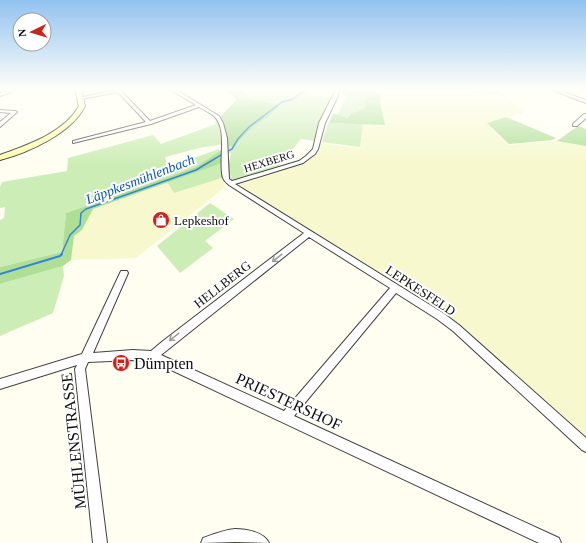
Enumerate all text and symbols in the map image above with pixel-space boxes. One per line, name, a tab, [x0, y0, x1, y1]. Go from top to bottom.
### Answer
north arrow	[12, 12, 52, 52]
text: N	[16, 28, 28, 37]
street label: HEXBERG	[242, 148, 296, 174]
water label: Läppkesmühlenbach	[83, 152, 197, 207]
shop icon: Lepkeshof	[151, 210, 171, 230]
place label: Lepkeshof	[174, 213, 230, 228]
one-way arrow	[272, 253, 283, 262]
street label: HELLBERG	[191, 258, 254, 311]
street label: LEPKESFELD	[383, 262, 458, 319]
one-way arrow	[169, 333, 180, 341]
bus stop icon: Dümpten	[111, 353, 131, 373]
place label: Dümpten	[134, 355, 194, 373]
street label: PRIESTERSHOF	[233, 370, 344, 433]
street label: MÜHLENSTRASSE	[58, 372, 89, 510]

